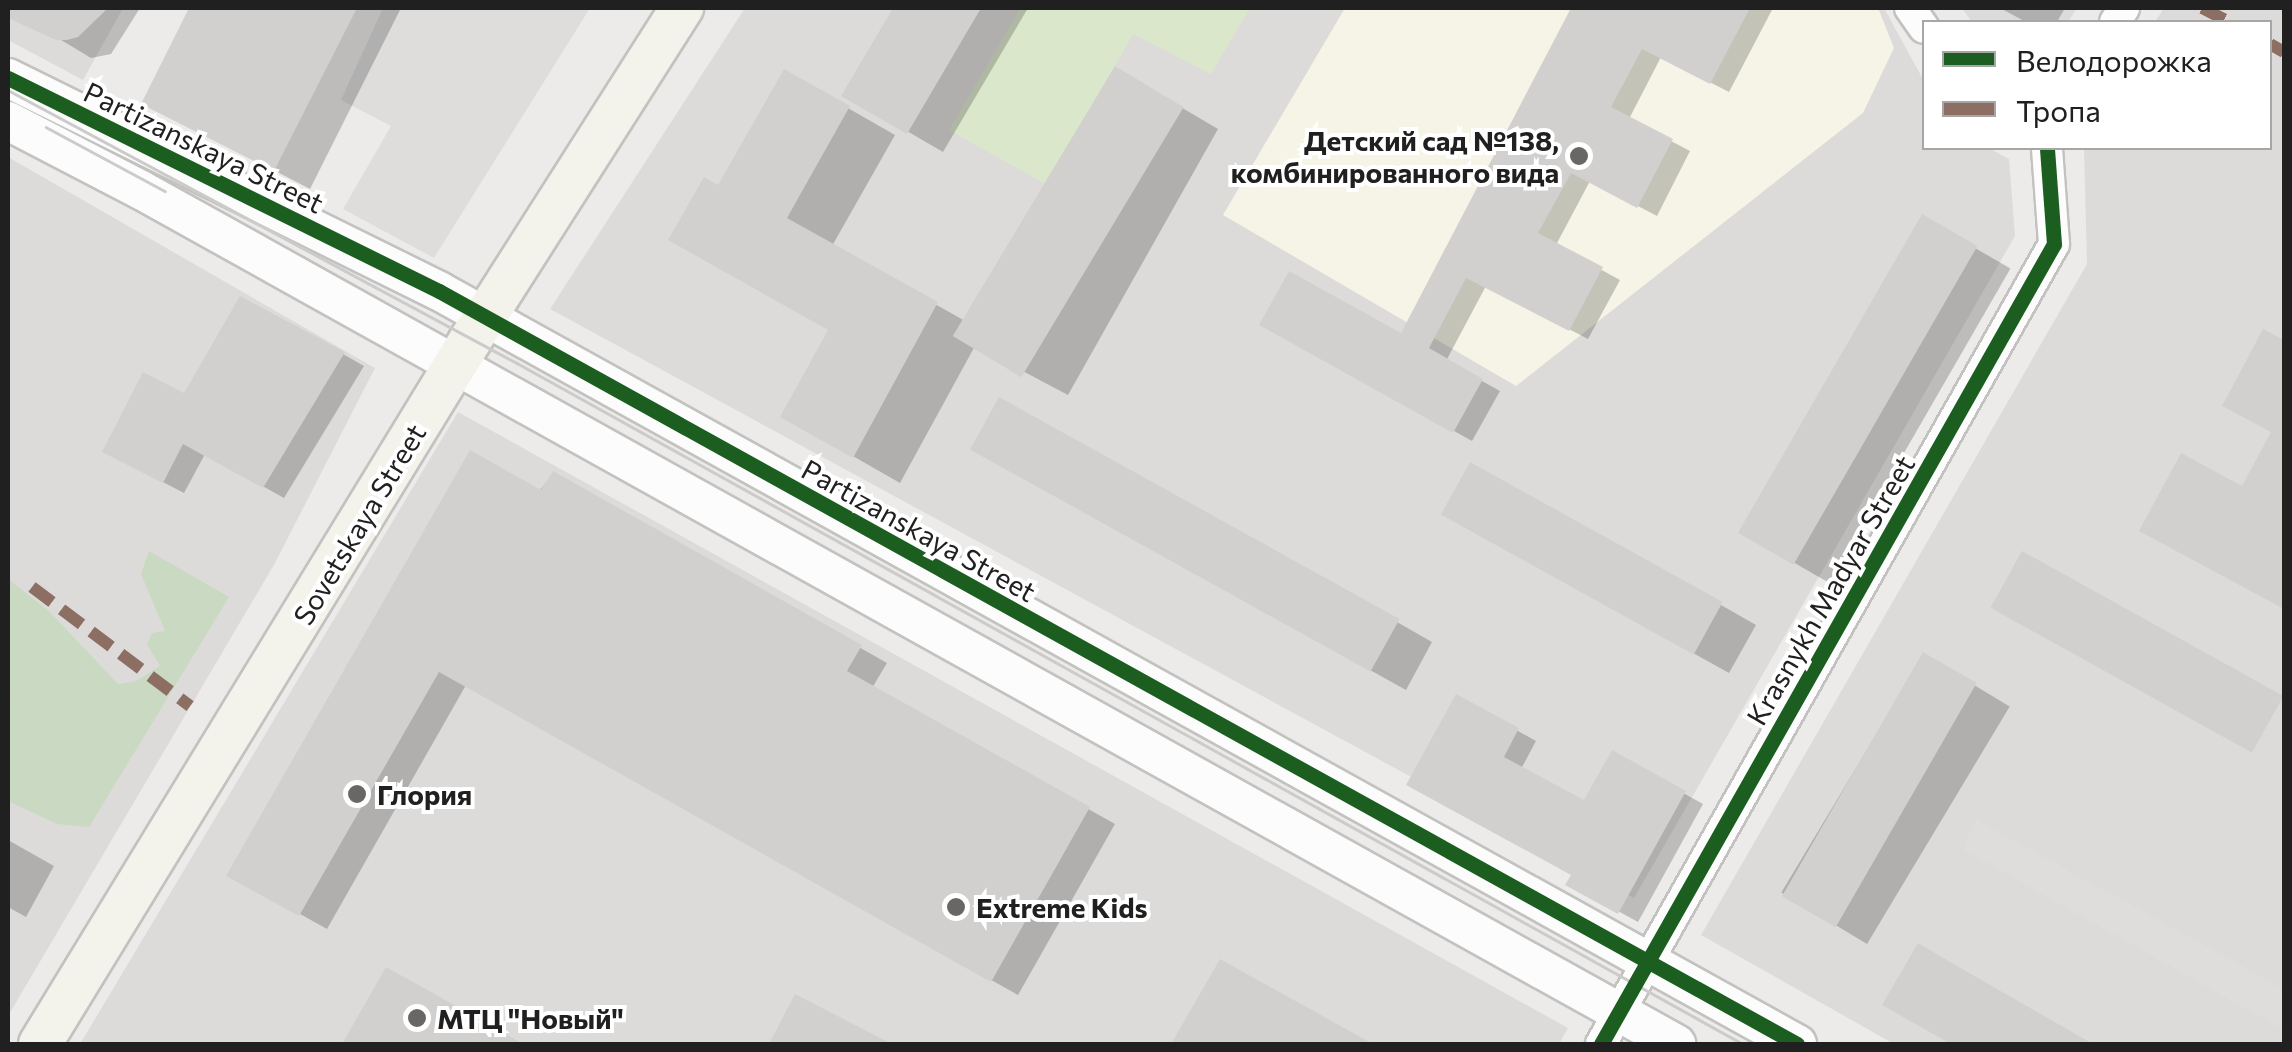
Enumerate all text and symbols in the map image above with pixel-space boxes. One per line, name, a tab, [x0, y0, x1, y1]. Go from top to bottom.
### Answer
legend	[1922, 20, 2272, 150]
text: Велодорожка	[2016, 41, 2212, 78]
street label: Partizanskaya Street	[79, 74, 329, 220]
text: Тропа	[2016, 91, 2101, 128]
place label: Детский сад №138, комбинированного вида	[1231, 123, 1559, 189]
marker: Детский сад №138, комбинированного вида	[1568, 145, 1590, 167]
street label: Sovetskaya Street	[286, 418, 432, 630]
street label: Krasnykh Madyar Street	[1739, 449, 1921, 731]
street label: Partizanskaya Street	[796, 452, 1042, 608]
place label: Глория	[377, 777, 472, 811]
marker: Глория	[346, 783, 368, 805]
place label: Extreme Kids	[976, 890, 1148, 924]
marker: Extreme Kids	[945, 896, 967, 918]
place label: МТЦ "Новый"	[437, 1001, 624, 1035]
marker: МТЦ "Новый"	[406, 1007, 428, 1029]

